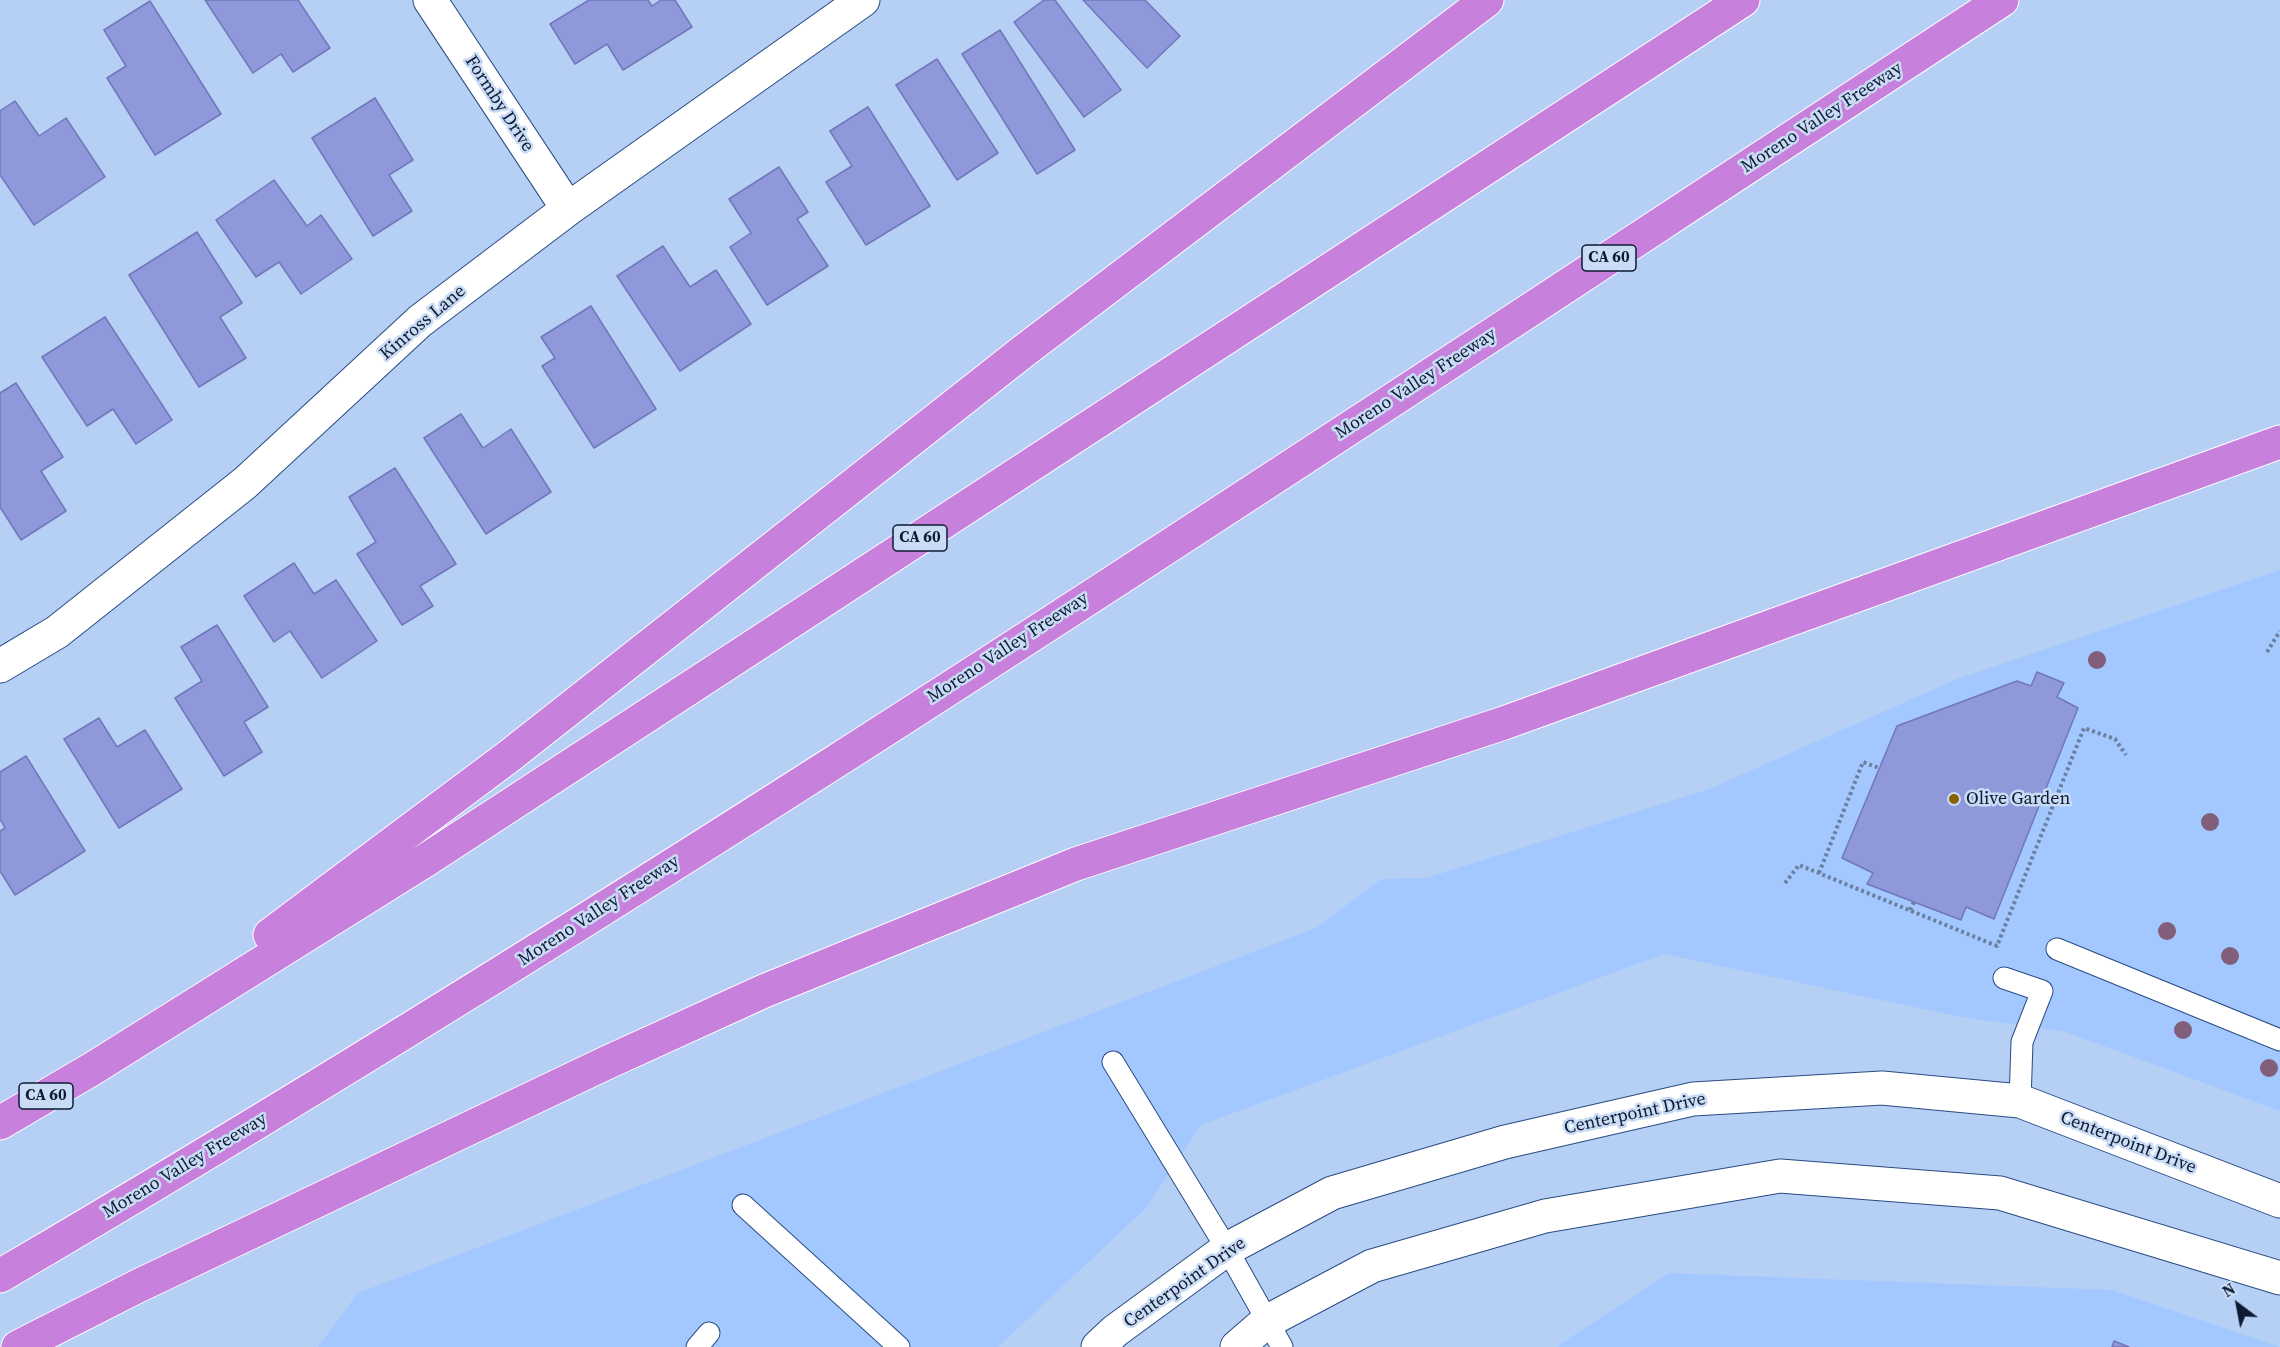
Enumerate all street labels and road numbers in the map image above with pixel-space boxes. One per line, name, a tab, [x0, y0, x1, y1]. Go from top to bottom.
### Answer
street label: Formby Drive	[460, 52, 538, 156]
street label: Moreno Valley Freeway	[1737, 58, 1907, 178]
road number: CA 60	[1582, 245, 1636, 271]
street label: Kinross Lane	[376, 281, 470, 365]
street label: Moreno Valley Freeway	[1331, 324, 1501, 444]
road number: CA 60	[893, 525, 947, 551]
street label: Moreno Valley Freeway	[923, 588, 1093, 708]
street label: Moreno Valley Freeway	[514, 851, 684, 971]
road number: CA 60	[19, 1083, 73, 1109]
street label: Centerpoint Drive	[1562, 1088, 1708, 1140]
street label: Centerpoint Drive	[2057, 1107, 2199, 1179]
street label: Moreno Valley Freeway	[99, 1108, 271, 1224]
street label: Centerpoint Drive	[1120, 1233, 1250, 1333]

